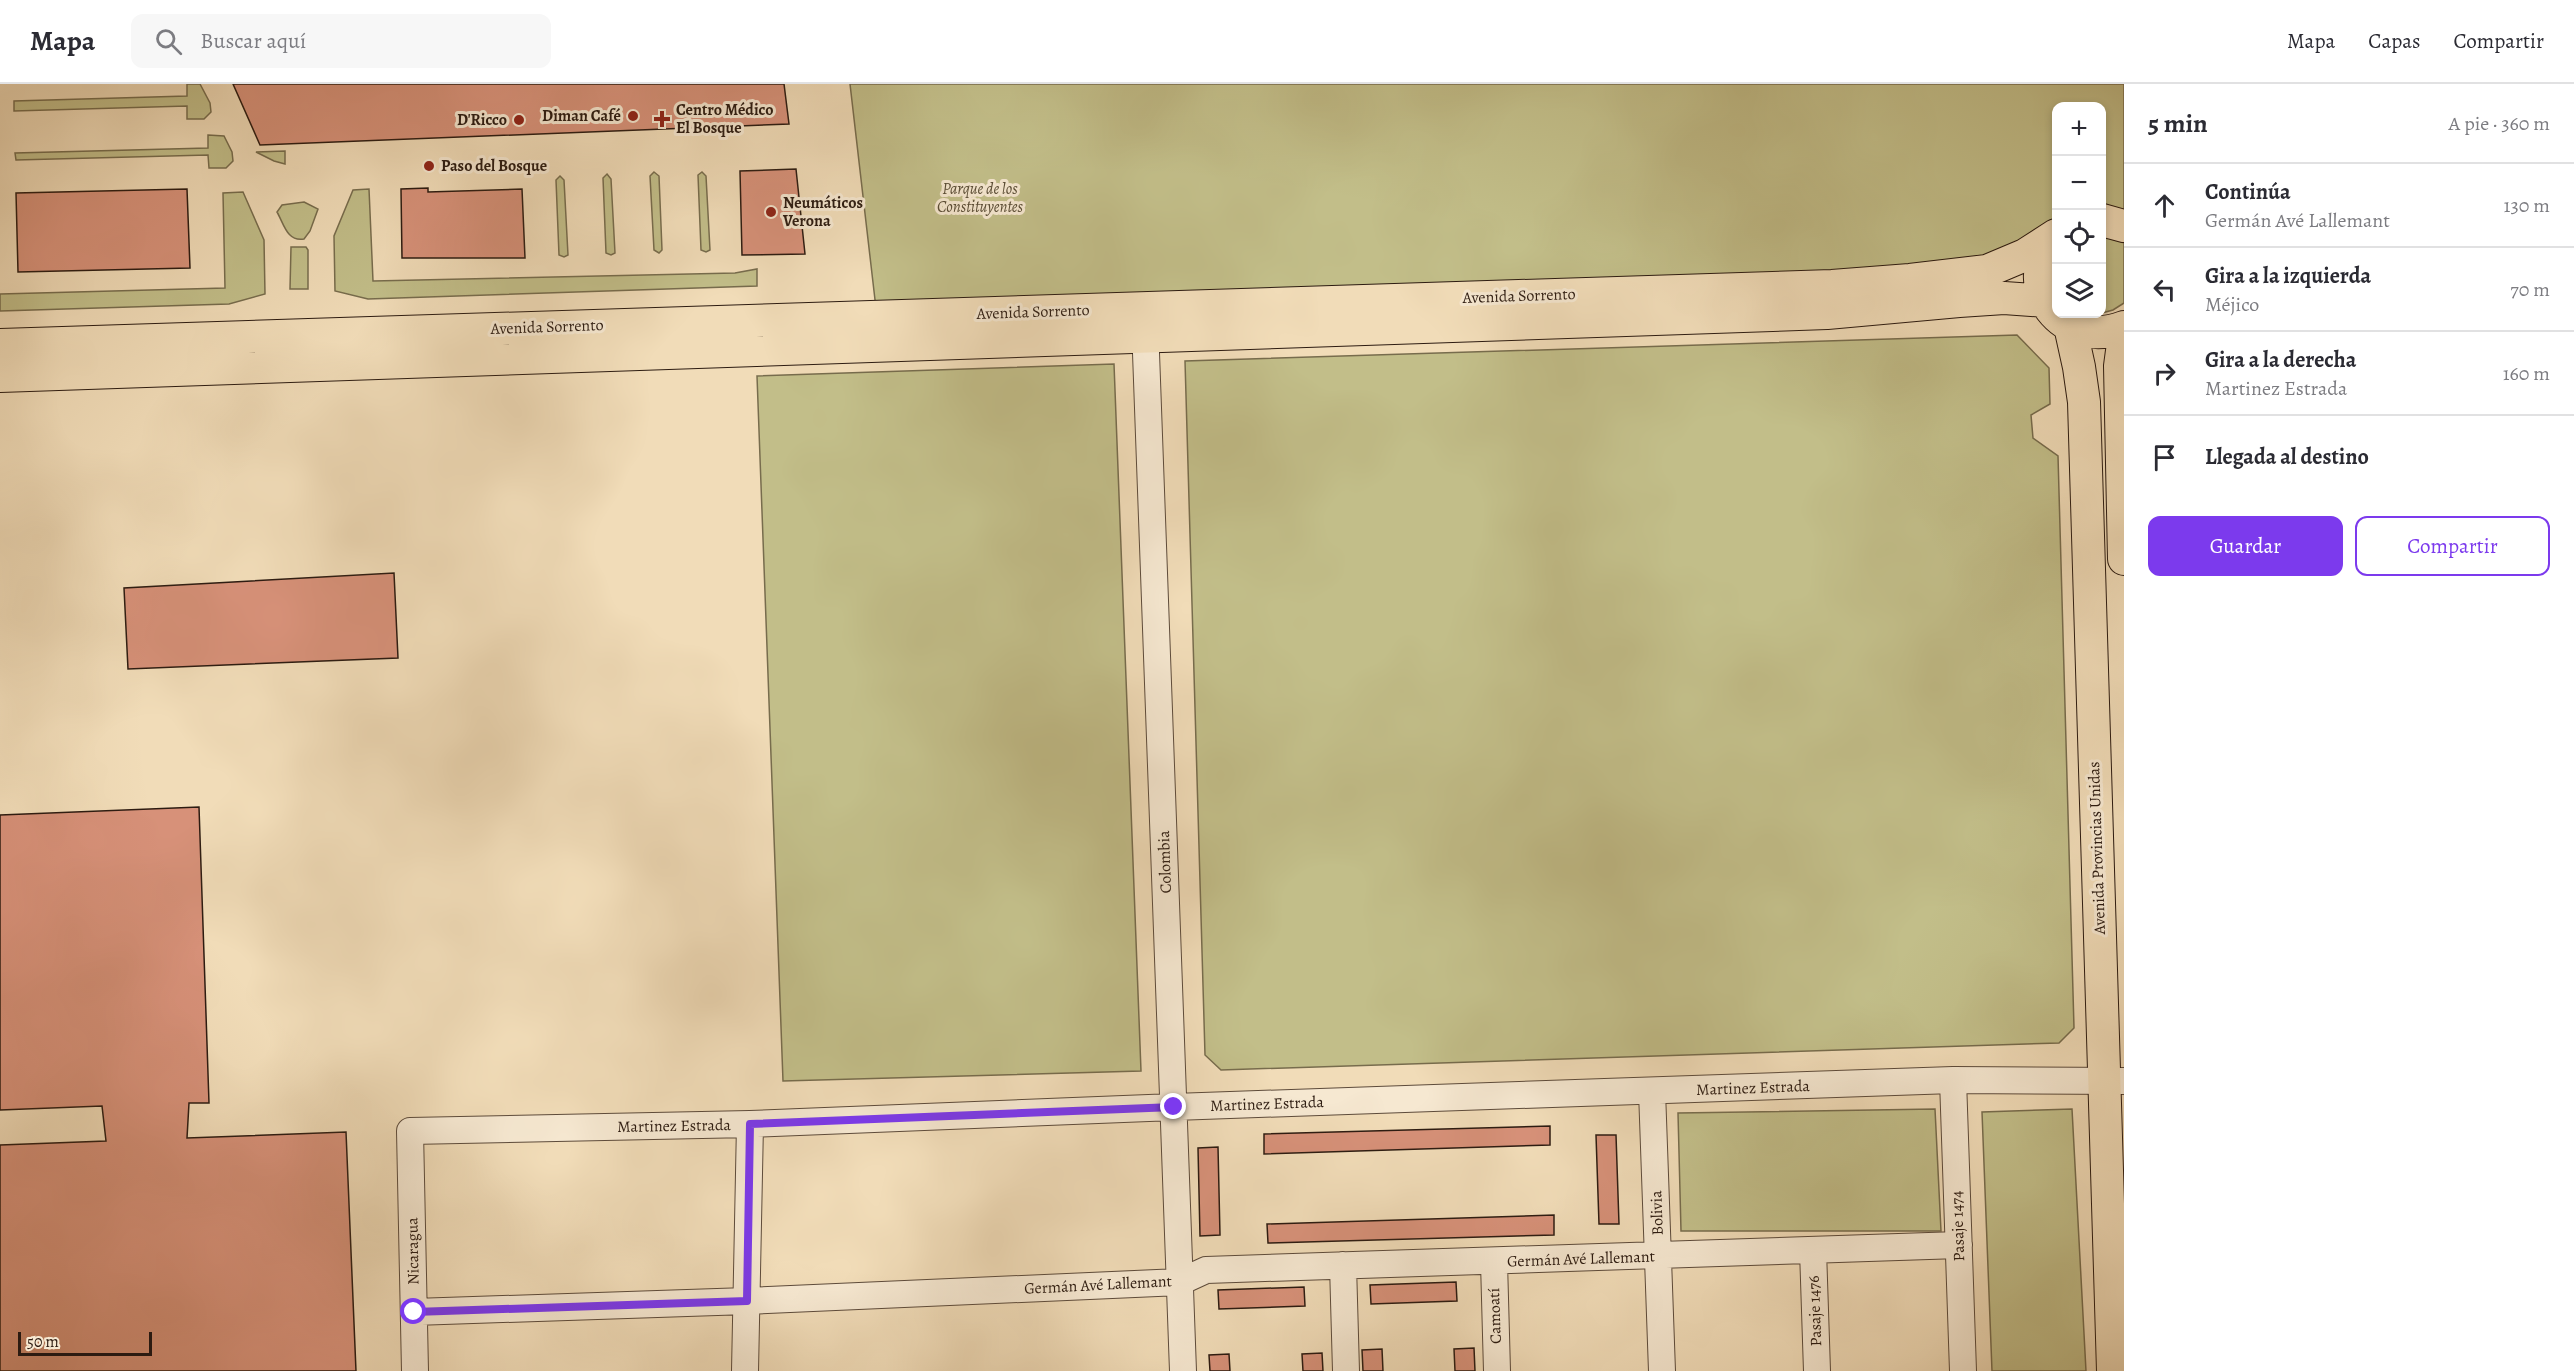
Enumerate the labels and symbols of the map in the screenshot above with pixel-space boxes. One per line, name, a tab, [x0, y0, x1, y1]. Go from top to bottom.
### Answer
place label: Centro Médico El Bosque	[676, 99, 774, 139]
place label: Diman Café	[542, 105, 621, 127]
place label: D'Ricco	[457, 109, 507, 131]
marker: Diman Café	[626, 109, 640, 123]
marker: Centro Médico El Bosque	[653, 110, 671, 128]
marker: D'Ricco	[512, 113, 526, 127]
place label: Paso del Bosque	[441, 155, 547, 177]
marker: Paso del Bosque	[422, 159, 436, 173]
park label: Parque de los Constituyentes	[937, 178, 1024, 218]
place label: Neumáticos Verona	[782, 192, 863, 232]
marker: Neumáticos Verona	[764, 205, 778, 219]
street label: Avenida Sorrento	[1461, 283, 1576, 309]
street label: Avenida Sorrento	[975, 299, 1090, 325]
street label: Avenida Sorrento	[489, 314, 604, 340]
street label: Avenida Provincias Unidas	[2083, 761, 2111, 936]
street label: Colombia	[1153, 830, 1177, 894]
street label: Martinez Estrada	[1696, 1075, 1811, 1101]
street label: Martinez Estrada	[1210, 1091, 1325, 1117]
route end	[1160, 1093, 1186, 1119]
street label: Martinez Estrada	[617, 1114, 732, 1138]
street label: Bolivia	[1645, 1190, 1669, 1236]
street label: Pasaje 1474	[1946, 1190, 1970, 1262]
street label: Nicaragua	[401, 1217, 425, 1285]
street label: Germán Avé Lallemant	[1507, 1245, 1655, 1273]
street label: Germán Avé Lallemant	[1024, 1270, 1172, 1300]
street label: Pasaje 1476	[1803, 1275, 1827, 1347]
street label: Camoatí	[1483, 1288, 1507, 1344]
route start	[400, 1298, 426, 1324]
scale bar	[18, 1329, 152, 1356]

